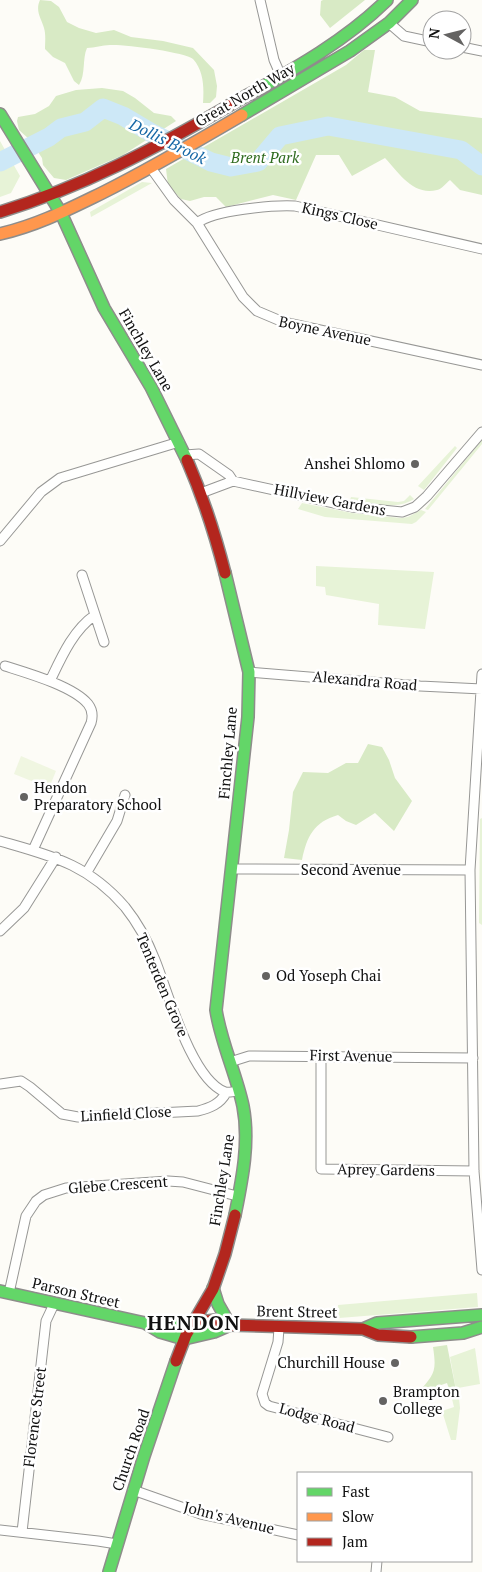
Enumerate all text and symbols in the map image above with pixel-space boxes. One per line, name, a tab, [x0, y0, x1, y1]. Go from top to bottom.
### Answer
north arrow	[422, 10, 472, 60]
text: N	[424, 27, 444, 40]
street label: Great North Way	[191, 57, 298, 131]
water label: Dollis Brook	[125, 112, 210, 169]
park label: Brent Park	[230, 147, 300, 167]
street label: Kings Close	[300, 197, 380, 234]
street label: Finchley Lane	[115, 304, 179, 395]
street label: Boyne Avenue	[277, 310, 373, 350]
place label: Anshei Shlomo	[304, 453, 405, 473]
marker: Anshei Shlomo	[409, 458, 421, 470]
street label: Hillview Gardens	[273, 478, 388, 520]
street label: Alexandra Road	[312, 665, 418, 695]
street label: Finchley Lane	[213, 706, 241, 800]
place label: Hendon Preparatory School	[34, 777, 162, 814]
marker: Hendon Preparatory School	[18, 791, 30, 803]
street label: Second Avenue	[301, 859, 401, 879]
street label: Tenterden Grove	[132, 930, 194, 1040]
place label: Od Yoseph Chai	[276, 965, 381, 985]
marker: Od Yoseph Chai	[260, 970, 272, 982]
street label: First Avenue	[309, 1044, 393, 1066]
street label: Linfield Close	[80, 1101, 172, 1125]
street label: Finchley Lane	[204, 1133, 238, 1227]
street label: Aprey Gardens	[337, 1158, 435, 1180]
street label: Glebe Crescent	[67, 1171, 169, 1197]
street label: Parson Street	[30, 1272, 123, 1312]
street label: Brent Street	[257, 1300, 338, 1322]
district label: HENDON	[147, 1309, 241, 1336]
place label: Churchill House	[277, 1352, 385, 1372]
marker: Churchill House	[389, 1357, 401, 1369]
street label: Florence Street	[18, 1365, 50, 1468]
place label: Brampton College	[393, 1381, 460, 1418]
marker: Brampton College	[377, 1395, 389, 1407]
street label: Lodge Road	[277, 1397, 357, 1437]
street label: Church Road	[107, 1406, 153, 1493]
legend	[297, 1472, 472, 1562]
text: Fast	[342, 1481, 370, 1501]
street label: John's Avenue	[182, 1496, 277, 1538]
text: Slow	[342, 1506, 375, 1526]
text: Jam	[342, 1531, 368, 1551]

